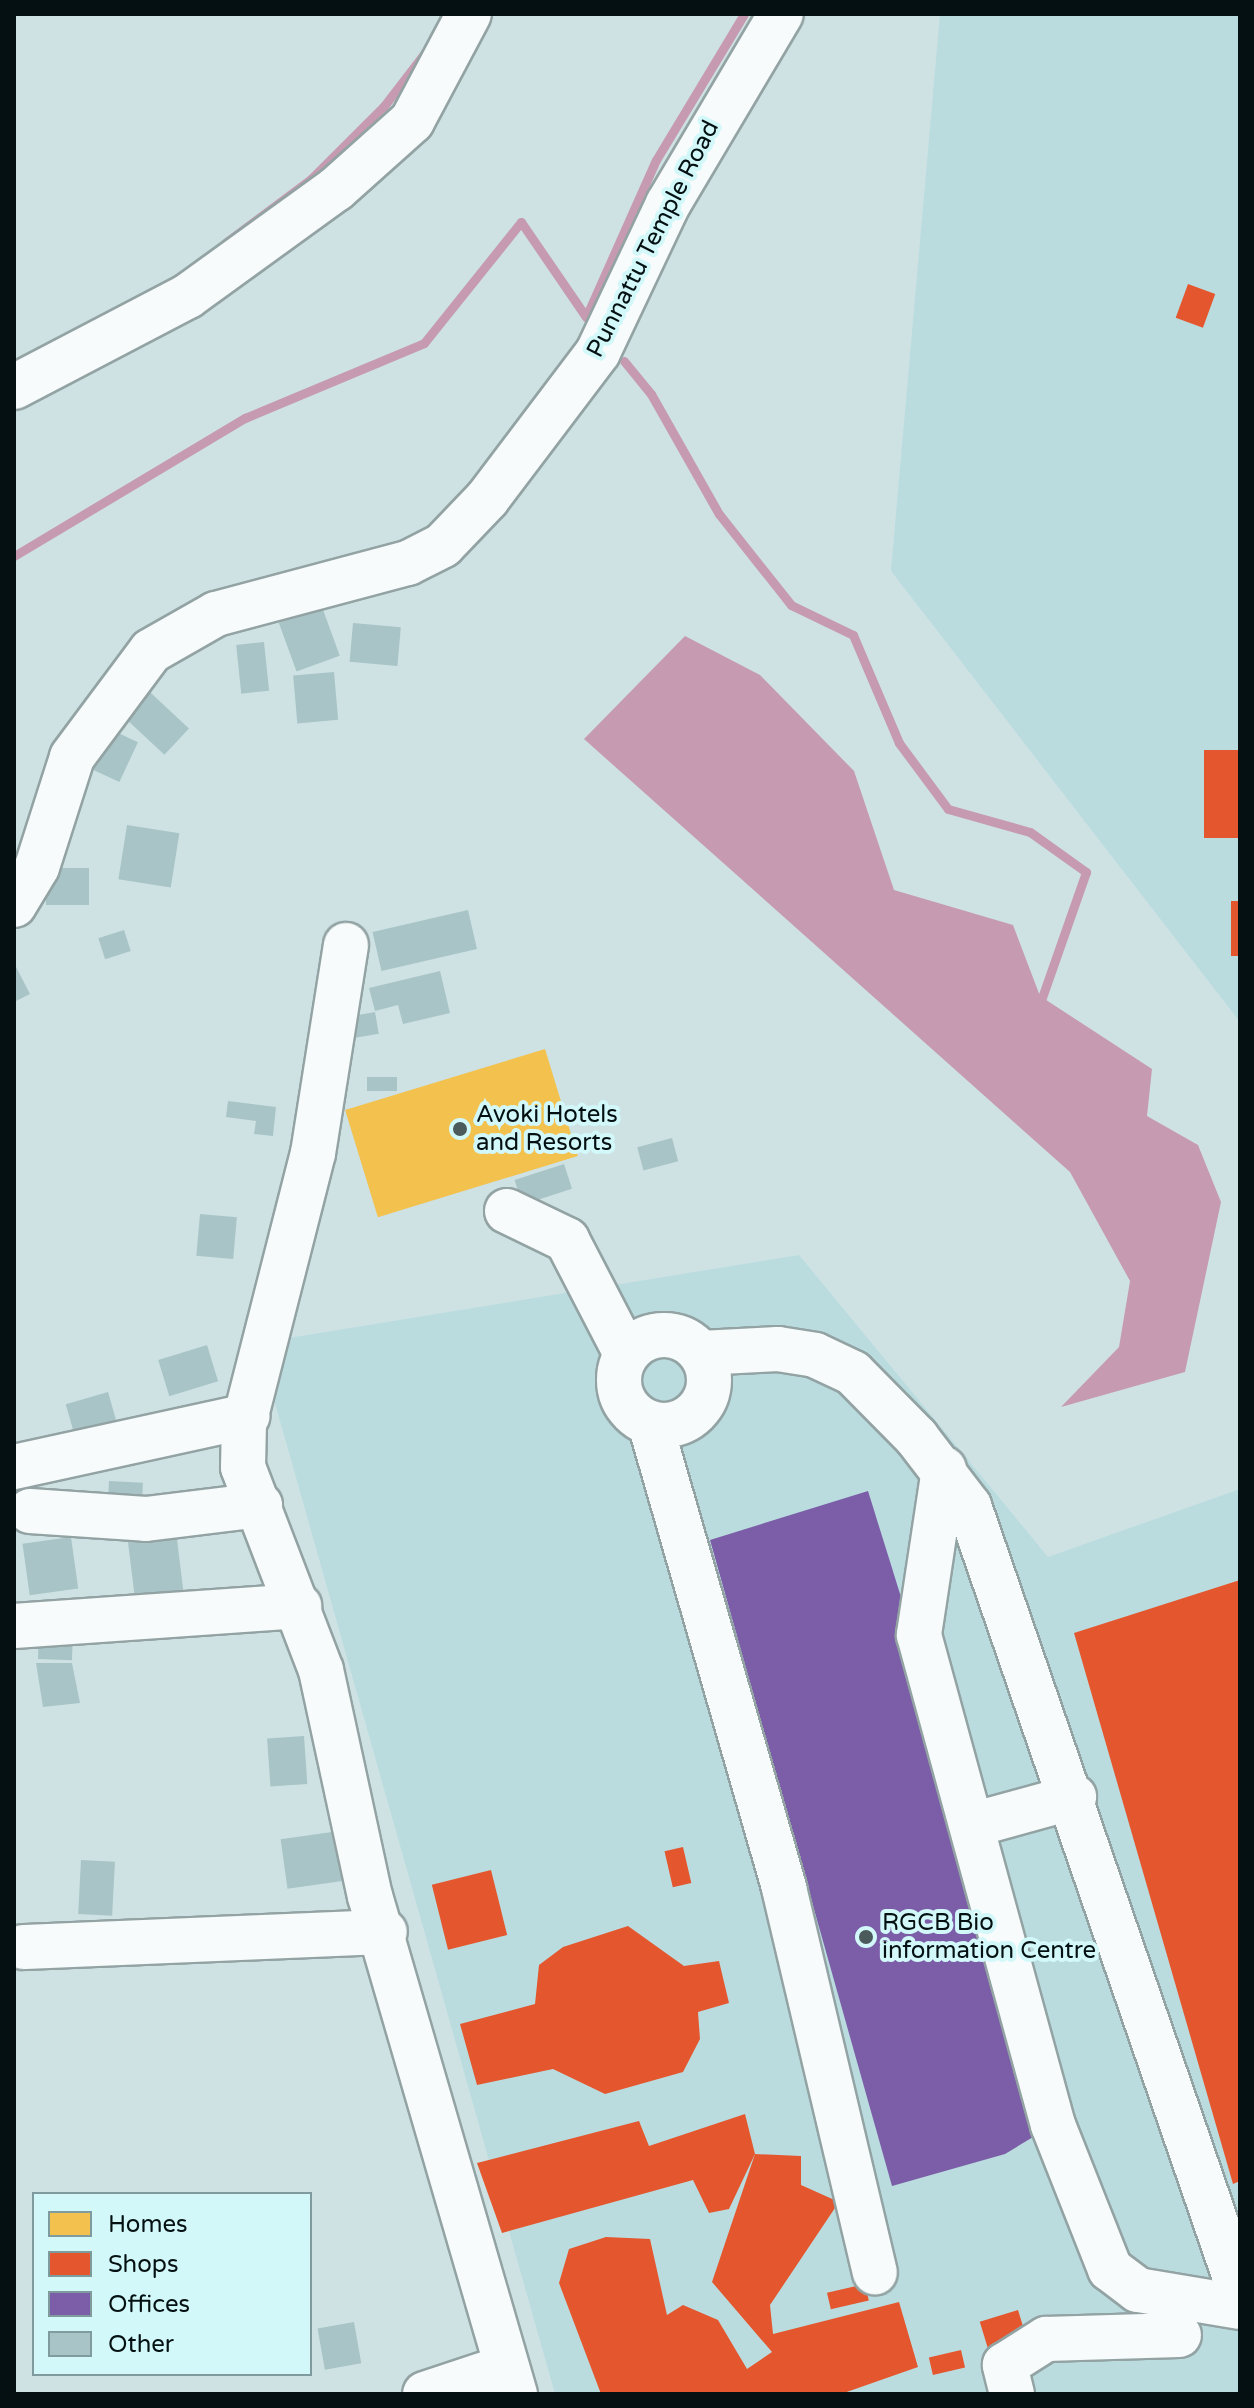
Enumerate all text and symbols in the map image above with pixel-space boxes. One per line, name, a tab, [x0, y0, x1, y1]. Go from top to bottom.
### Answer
street label: Punnattu Temple Road	[581, 116, 725, 362]
place label: Avoki Hotels and Resorts	[476, 1101, 618, 1157]
marker: Avoki Hotels and Resorts	[451, 1120, 469, 1138]
place label: RGCB Bio information Centre	[882, 1909, 1096, 1965]
marker: RGCB Bio information Centre	[857, 1928, 875, 1946]
legend	[32, 2192, 312, 2376]
text: Homes	[108, 2210, 188, 2239]
text: Shops	[108, 2250, 178, 2279]
text: Offices	[108, 2290, 190, 2319]
text: Other	[108, 2330, 174, 2359]

